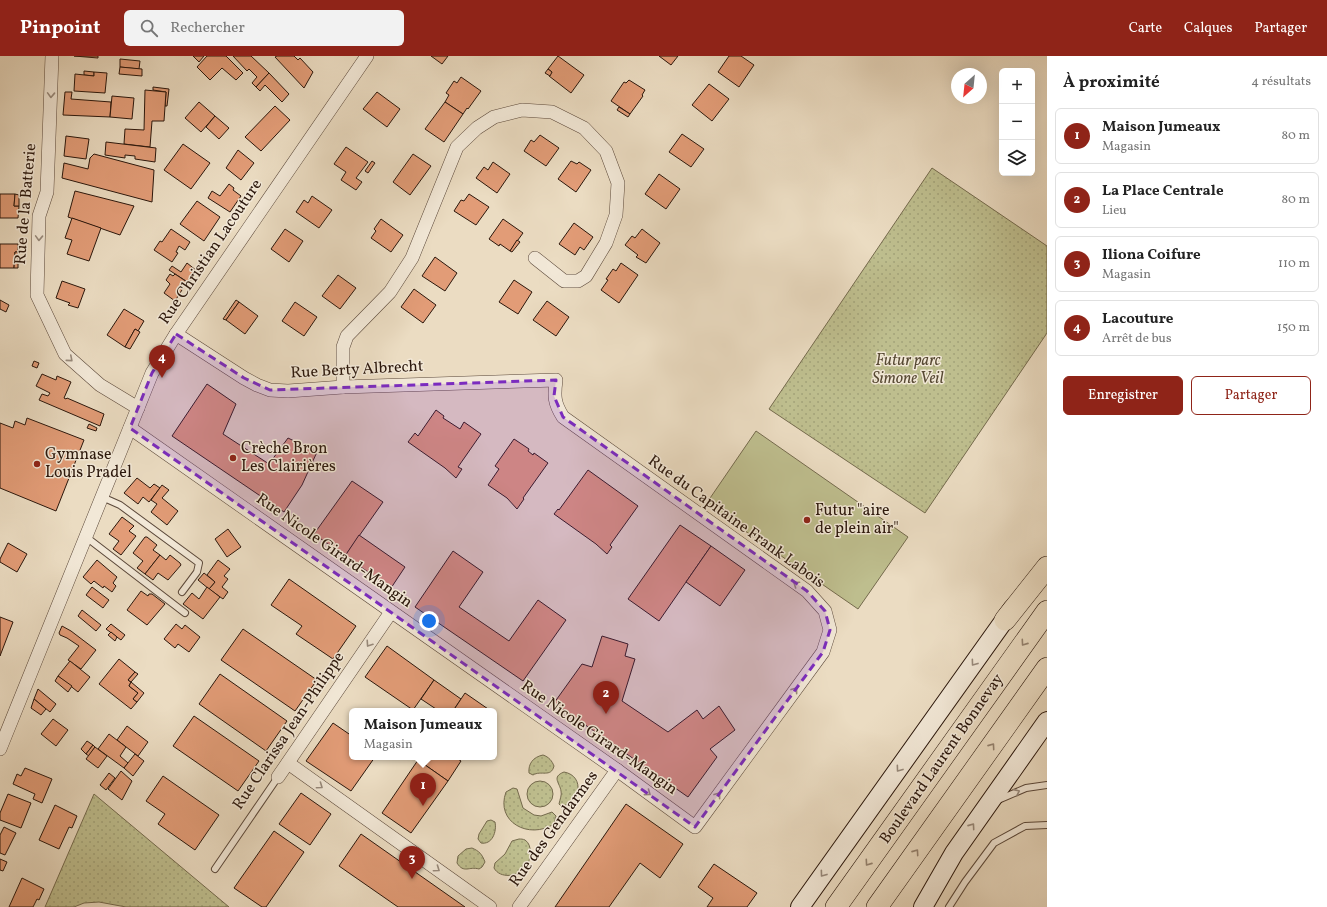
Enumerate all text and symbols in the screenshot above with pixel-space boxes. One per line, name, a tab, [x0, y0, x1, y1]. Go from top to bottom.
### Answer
search box	[124, 10, 404, 46]
text: Pinpoint	[20, 15, 100, 41]
icon: search	[138, 17, 160, 39]
text: Rechercher	[170, 18, 245, 39]
text: Carte	[1129, 19, 1162, 38]
text: Calques	[1184, 19, 1232, 38]
text: Partager	[1254, 19, 1307, 38]
north arrow	[951, 68, 987, 104]
map controls	[999, 68, 1035, 176]
button: +	[999, 68, 1035, 104]
text: À proximité	[1063, 71, 1160, 94]
text: 4 résultats	[1251, 73, 1311, 91]
one-way arrow	[47, 92, 55, 98]
button: −	[999, 104, 1035, 140]
text: Maison Jumeaux	[1102, 117, 1221, 138]
text: 1	[1074, 127, 1080, 145]
text: 80 m	[1281, 127, 1310, 145]
text: Magasin	[1102, 138, 1151, 156]
button: layers	[999, 140, 1035, 176]
street label: Rue de la Batterie	[10, 142, 42, 266]
street label: Rue Christian Lacouture	[154, 175, 268, 329]
text: La Place Centrale	[1102, 181, 1224, 202]
text: 2	[1074, 191, 1080, 209]
text: 80 m	[1281, 191, 1310, 209]
text: Lieu	[1102, 202, 1127, 220]
one-way arrow	[34, 235, 43, 241]
text: Iliona Coifure	[1102, 245, 1201, 266]
text: 3	[1074, 255, 1080, 273]
text: 110 m	[1278, 255, 1310, 273]
text: Magasin	[1102, 266, 1151, 284]
text: Lacouture	[1102, 309, 1174, 330]
text: 4	[1073, 319, 1081, 337]
text: 150 m	[1277, 319, 1310, 337]
text: Arrêt de bus	[1102, 330, 1171, 348]
pin: 4	[149, 345, 175, 378]
park label: Futur parc Simone Veil	[872, 350, 944, 390]
one-way arrow	[66, 354, 73, 361]
street label: Rue Berty Albrecht	[290, 356, 424, 384]
button: Enregistrer	[1063, 376, 1183, 415]
button: Partager	[1191, 376, 1311, 415]
place label: Crèche Bron Les Clairières	[241, 438, 336, 478]
place label: Gymnase Louis Pradel	[45, 444, 132, 484]
street label: Rue du Capitaine Frank Labois	[643, 450, 829, 594]
marker: Crèche Bron Les Clairières	[228, 453, 238, 463]
marker: Gymnase Louis Pradel	[32, 459, 42, 469]
street label: Rue Nicole Girard-Mangin	[251, 488, 417, 614]
place label: Futur "aire de plein air"	[815, 500, 899, 540]
marker: Futur "aire de plein air"	[802, 515, 812, 525]
one-way arrow	[793, 581, 800, 589]
your location	[419, 611, 439, 631]
one-way arrow	[1022, 638, 1029, 645]
one-way arrow	[366, 640, 374, 647]
street label: Rue Clarissa Jean-Philippe	[228, 648, 350, 814]
one-way arrow	[971, 659, 979, 666]
street label: Boulevard Laurent Bonnevay	[875, 669, 1010, 849]
street label: Rue Nicole Girard-Mangin	[516, 675, 682, 801]
pin: 2	[593, 681, 619, 714]
one-way arrow	[790, 688, 797, 695]
popup	[349, 708, 497, 760]
text: Maison Jumeaux	[364, 715, 482, 736]
text: Magasin	[364, 736, 413, 754]
one-way arrow	[987, 744, 994, 751]
one-way arrow	[897, 764, 904, 771]
street label: Rue des Gendarmes	[504, 766, 604, 892]
pin: 1	[410, 773, 436, 806]
one-way arrow	[315, 781, 322, 788]
one-way arrow	[644, 788, 651, 795]
one-way arrow	[1012, 789, 1020, 797]
one-way arrow	[713, 793, 720, 800]
one-way arrow	[967, 824, 974, 831]
pin: 3	[399, 846, 425, 879]
one-way arrow	[911, 850, 918, 857]
one-way arrow	[866, 858, 873, 865]
one-way arrow	[433, 864, 440, 872]
one-way arrow	[821, 870, 828, 877]

